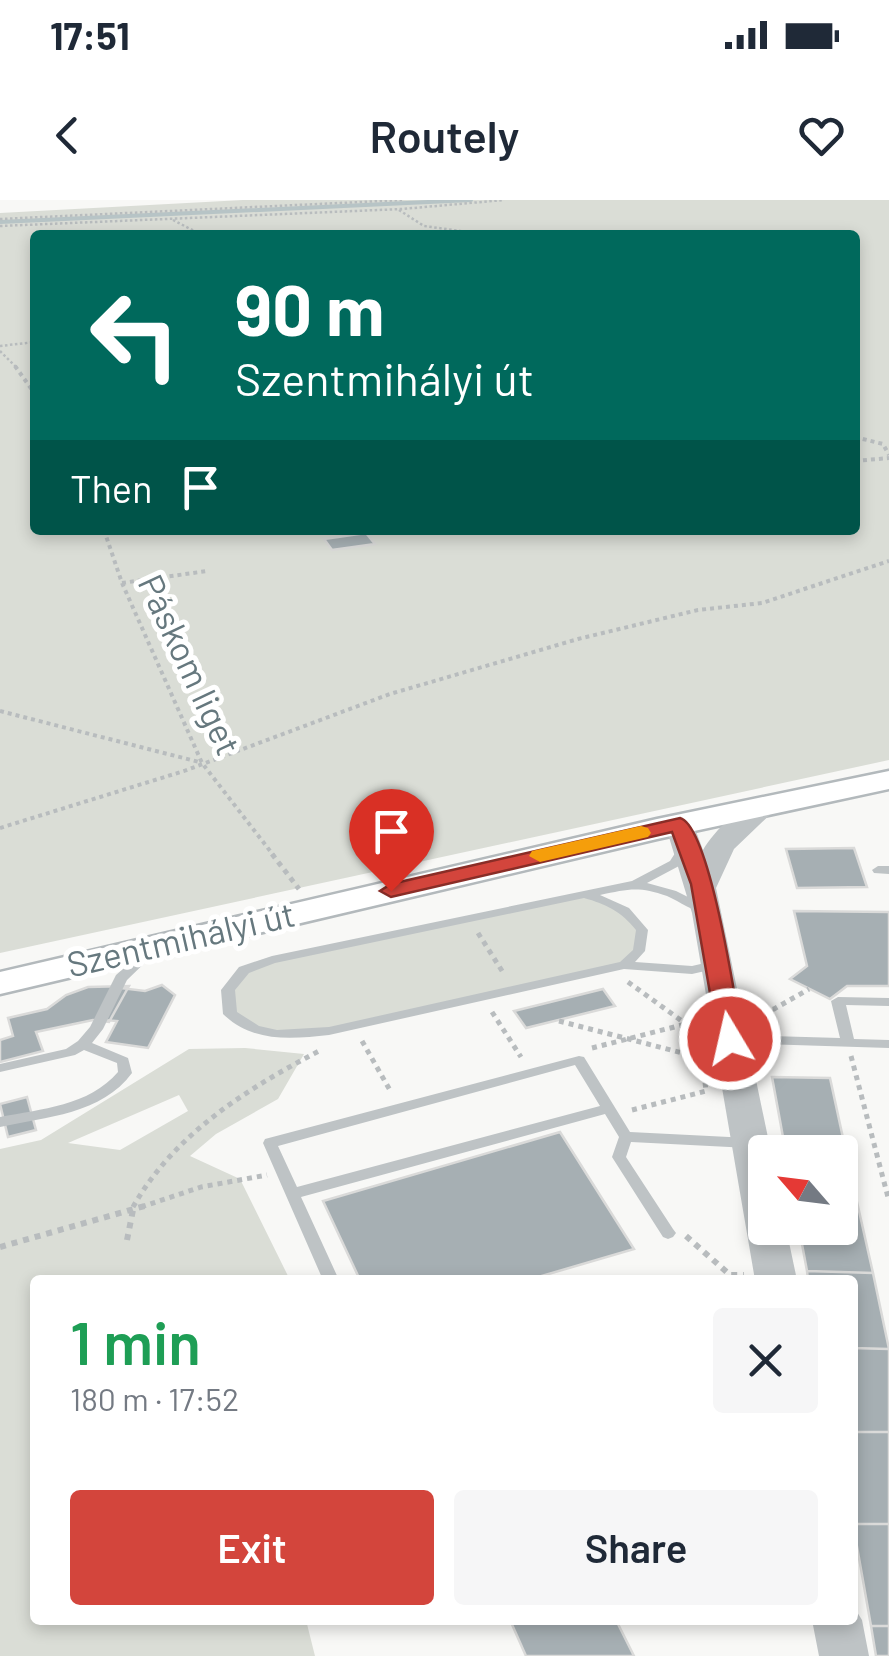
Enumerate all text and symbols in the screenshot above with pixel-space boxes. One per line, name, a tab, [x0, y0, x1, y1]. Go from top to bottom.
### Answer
text: 17:51	[50, 12, 130, 58]
icon: back	[40, 108, 95, 163]
text: Routely	[369, 108, 520, 162]
icon: heart	[794, 108, 849, 163]
text: 90 m	[235, 266, 385, 350]
icon: left	[70, 270, 200, 400]
text: Szentmihályi út	[235, 351, 534, 405]
icon: arrive	[173, 460, 228, 515]
text: Then	[70, 465, 153, 511]
street label: Páskom liget	[131, 567, 251, 761]
pin	[349, 789, 434, 892]
icon: arrive	[364, 804, 419, 859]
street label: Szentmihályi út	[63, 891, 299, 985]
position arrow	[678, 987, 782, 1091]
north arrow	[748, 1135, 858, 1245]
map controls	[748, 1135, 858, 1245]
text: 1 min	[70, 1305, 201, 1377]
button: close	[713, 1308, 818, 1413]
text: 180 m · 17:52	[70, 1379, 239, 1417]
button: Exit	[70, 1490, 434, 1605]
button: Share	[454, 1490, 818, 1605]

